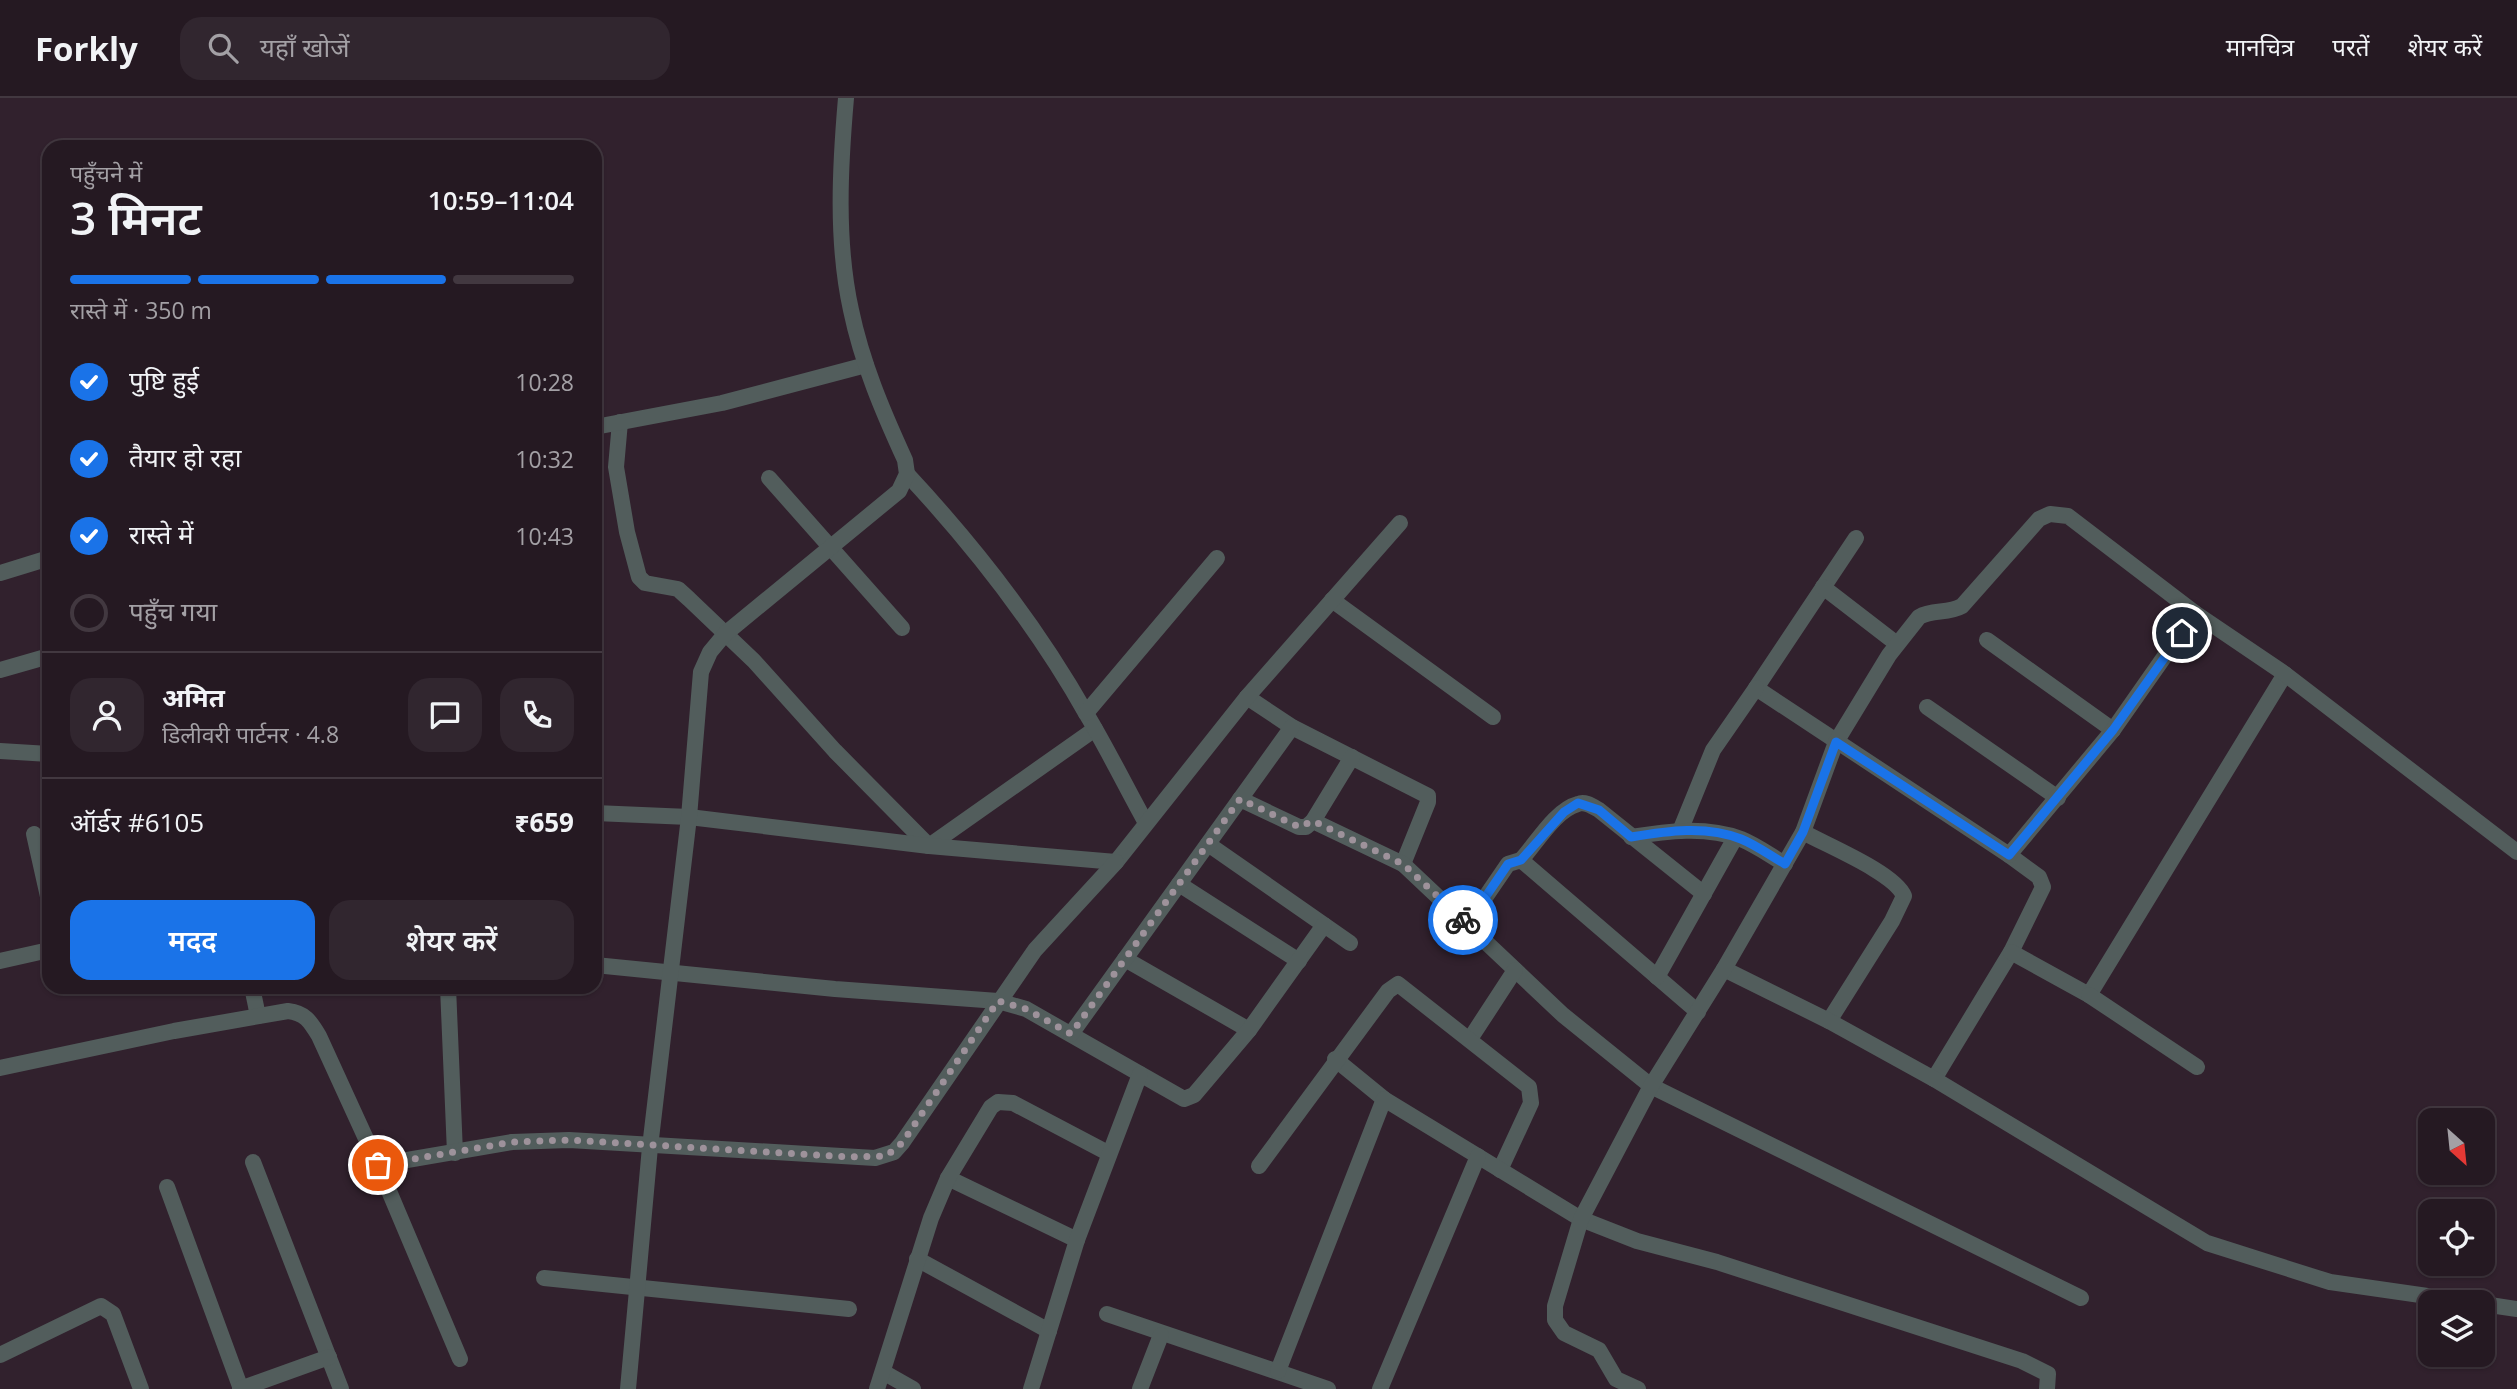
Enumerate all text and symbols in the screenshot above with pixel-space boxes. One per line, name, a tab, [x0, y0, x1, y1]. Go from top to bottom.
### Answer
search box	[180, 17, 670, 80]
text: Forkly	[35, 26, 138, 71]
icon: search	[204, 29, 242, 67]
text: यहाँ खोजें	[260, 29, 350, 65]
text: मानचित्र	[2226, 30, 2294, 63]
text: परतें	[2332, 30, 2369, 63]
text: शेयर करें	[2407, 30, 2482, 63]
text: पहुँचने में	[70, 157, 142, 189]
text: 10:59–11:04	[428, 182, 574, 218]
text: 3 मिनट	[70, 186, 202, 248]
text: रास्ते में · 350 m	[70, 294, 212, 326]
text: पुष्टि हुई	[129, 362, 199, 398]
icon: check	[70, 363, 108, 401]
text: 10:28	[515, 366, 574, 398]
text: तैयार हो रहा	[129, 439, 242, 475]
icon: check	[70, 440, 108, 478]
text: 10:32	[515, 443, 574, 475]
text: रास्ते में	[129, 516, 194, 552]
icon: check	[70, 517, 108, 555]
text: 10:43	[515, 520, 574, 552]
text: पहुँच गया	[129, 593, 217, 629]
pin	[2152, 603, 2212, 663]
icon: home	[2163, 614, 2201, 652]
button: person	[70, 678, 144, 752]
button: chat	[408, 678, 482, 752]
button: phone	[500, 678, 574, 752]
text: अमित	[162, 679, 225, 715]
text: डिलीवरी पार्टनर · 4.8	[162, 718, 339, 750]
text: ऑर्डर #6105	[70, 804, 204, 840]
text: ₹659	[515, 804, 574, 840]
courier	[1428, 885, 1498, 955]
button: मदद	[70, 900, 315, 980]
button: शेयर करें	[329, 900, 574, 980]
icon: bike	[1444, 901, 1482, 939]
north arrow	[2418, 1108, 2496, 1185]
map controls	[2418, 1108, 2495, 1367]
pin	[348, 1135, 408, 1195]
icon: bag	[359, 1146, 397, 1184]
button: locate	[2418, 1199, 2495, 1276]
button: layers	[2418, 1290, 2495, 1367]

